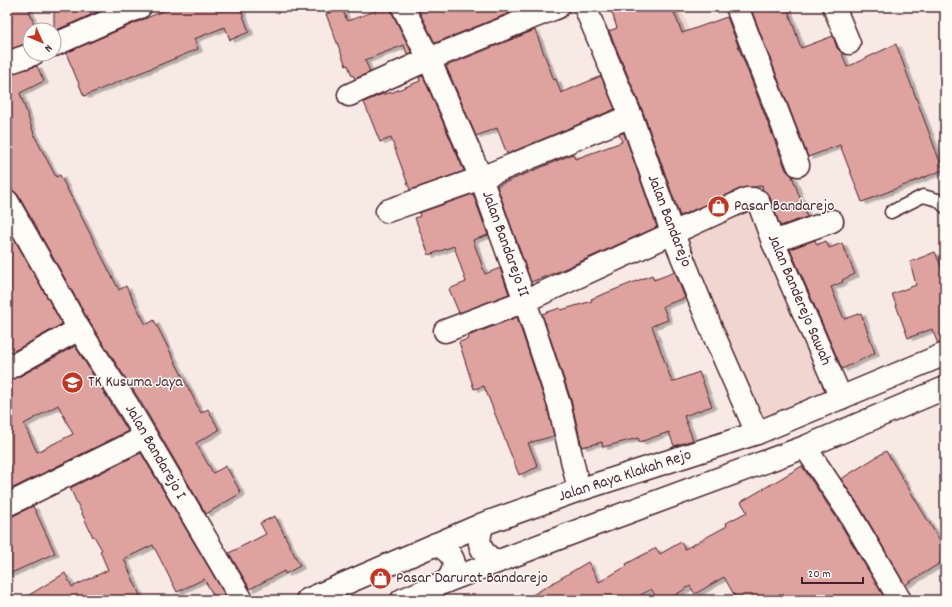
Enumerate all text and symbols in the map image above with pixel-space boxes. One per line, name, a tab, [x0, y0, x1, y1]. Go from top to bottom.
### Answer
north arrow	[22, 22, 62, 62]
text: N	[40, 40, 55, 55]
street label: Jalan Bandarejo	[641, 171, 697, 271]
street label: Jalan Bandarejo II	[475, 188, 535, 300]
shop icon: Pasar Bandarejo	[705, 193, 731, 219]
place label: Pasar Bandarejo	[734, 195, 834, 218]
street label: Jalan Banderejo Sawah	[761, 231, 837, 369]
school or university icon: TK Kusuma Jaya	[59, 369, 85, 395]
place label: TK Kusuma Jaya	[88, 371, 183, 394]
street label: Jalan Bandarejo I	[119, 400, 192, 504]
street label: Jalan Raya Klakah Rejo	[556, 444, 694, 508]
scale bar	[802, 559, 863, 585]
shop icon: Pasar Darurat Bandarejo	[368, 565, 394, 591]
text: 20 m	[808, 566, 831, 583]
place label: Pasar Darurat Bandarejo	[396, 567, 548, 590]

